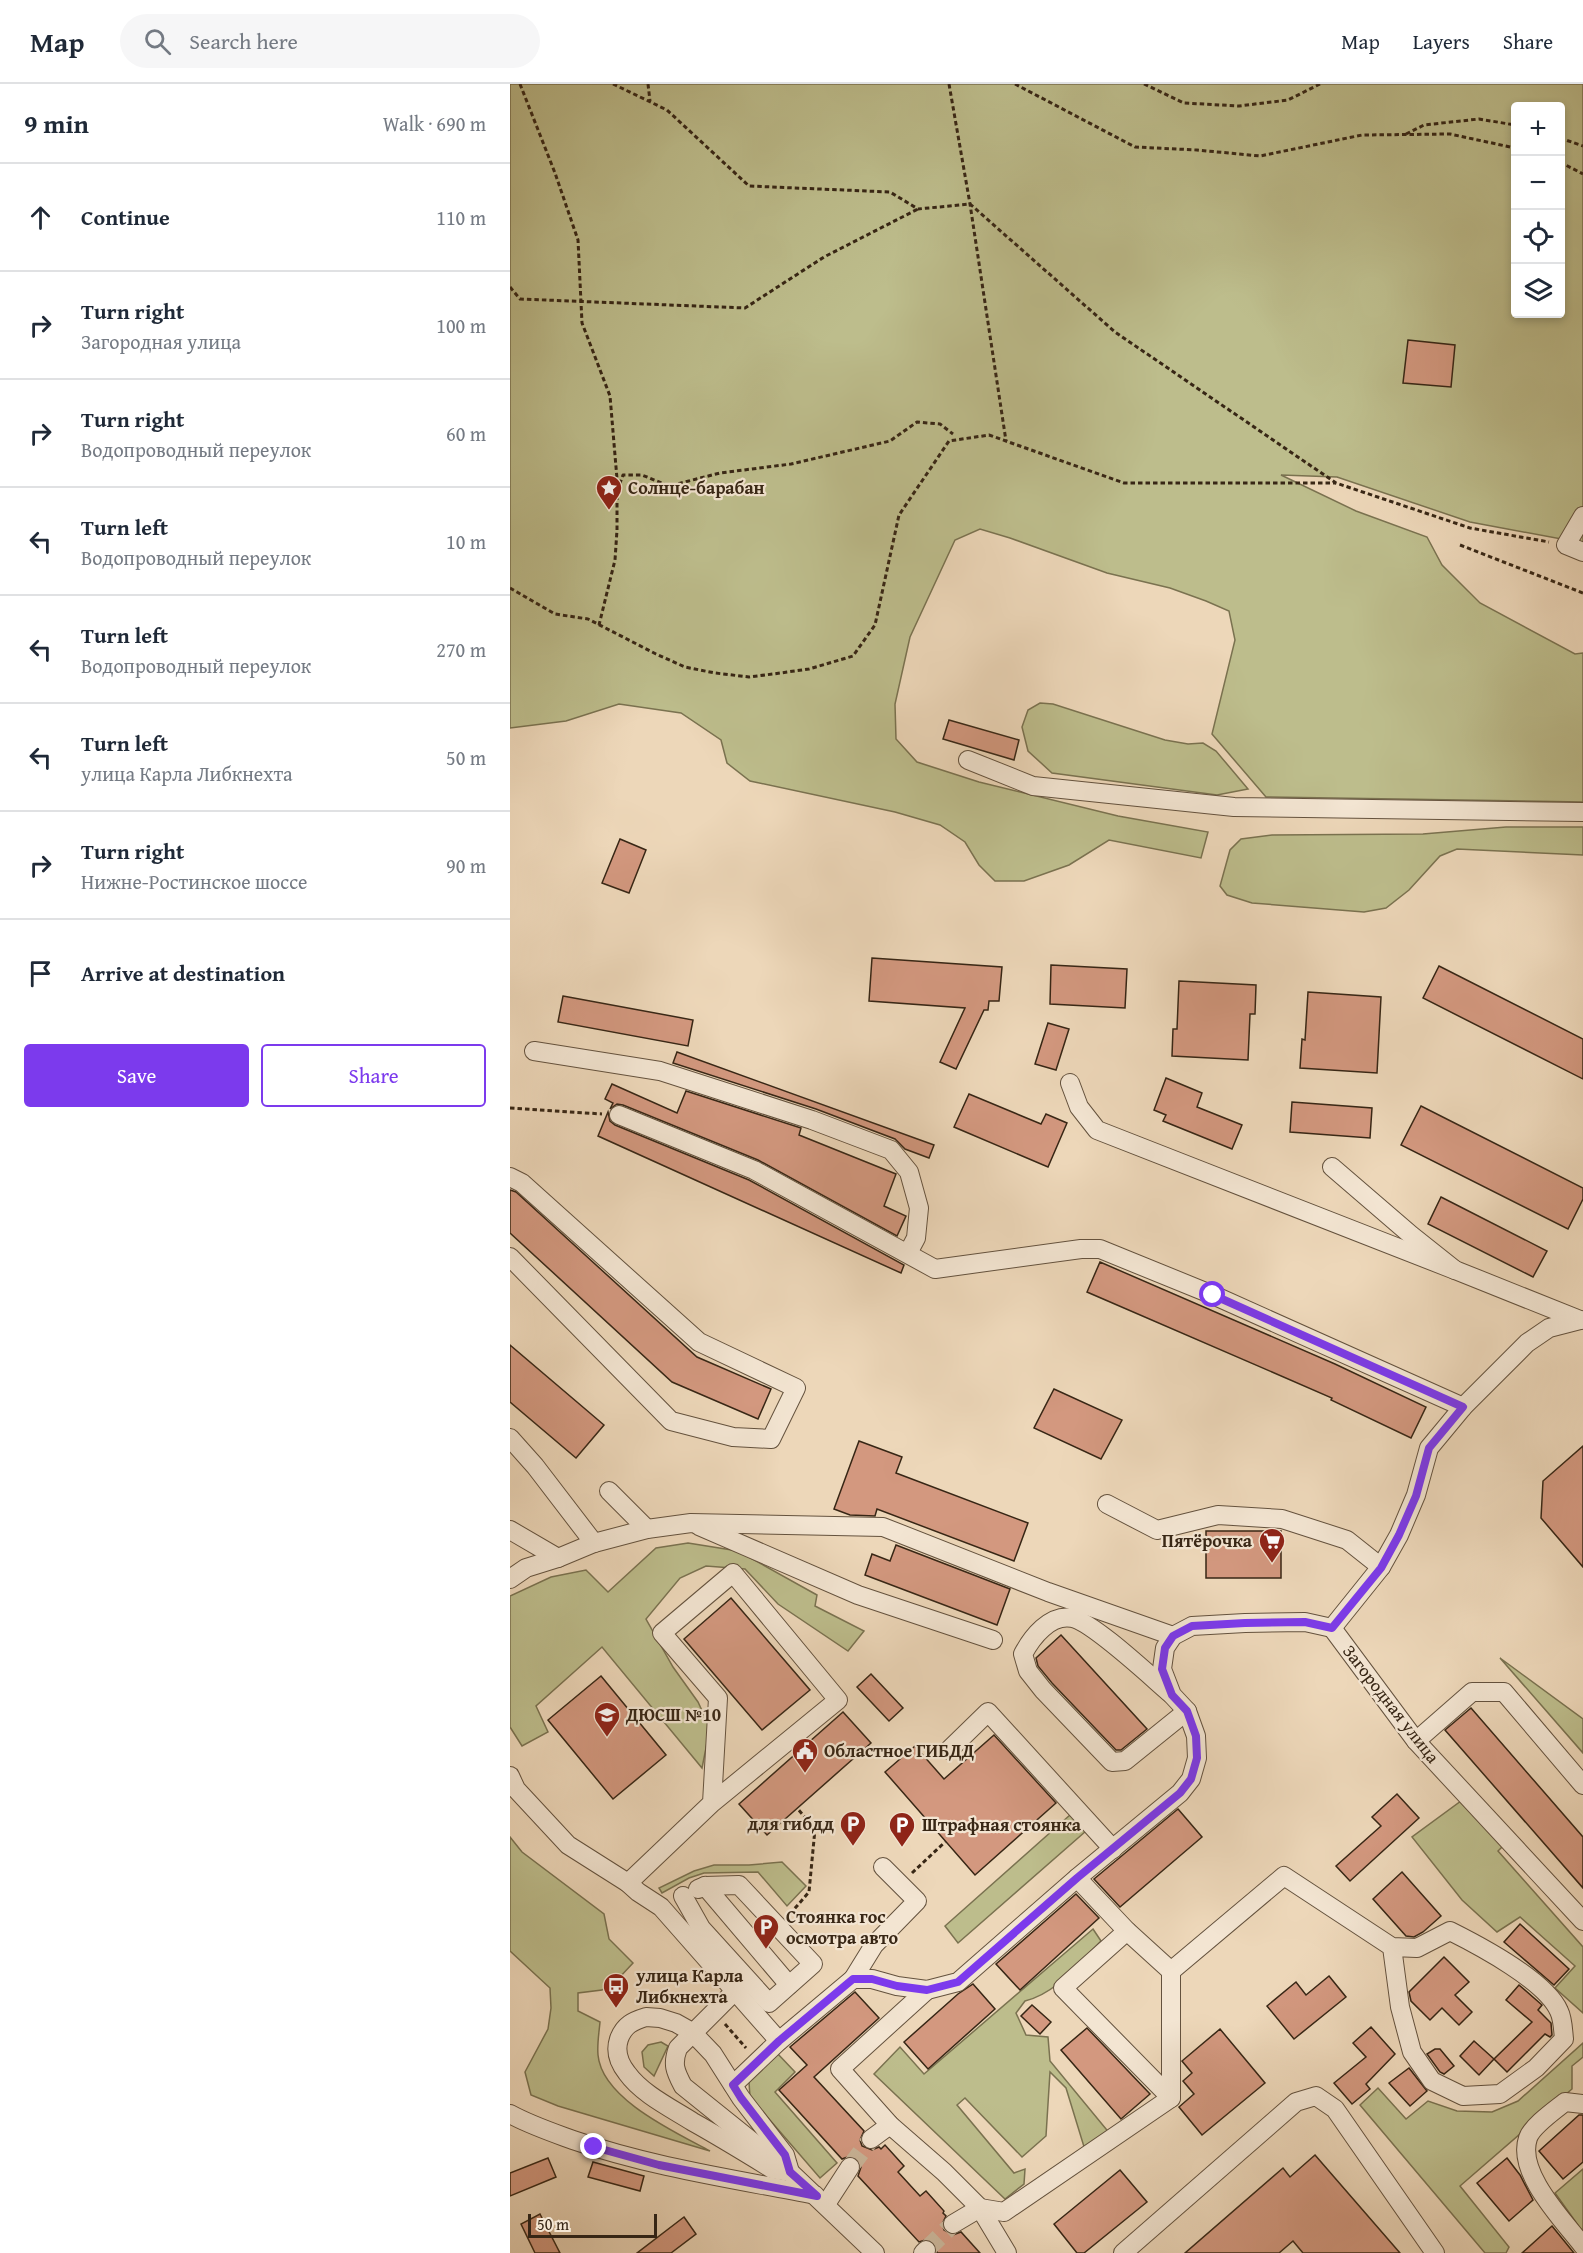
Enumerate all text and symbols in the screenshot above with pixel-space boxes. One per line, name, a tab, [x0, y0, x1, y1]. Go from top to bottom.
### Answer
search box	[120, 14, 540, 68]
text: Map	[30, 21, 84, 62]
icon: search	[141, 25, 174, 58]
text: Search here	[189, 25, 298, 57]
text: Map	[1341, 26, 1380, 57]
text: Layers	[1413, 26, 1470, 57]
text: Share	[1503, 26, 1553, 57]
map controls	[1511, 102, 1565, 318]
button: +	[1511, 102, 1565, 156]
text: 9 min	[24, 104, 89, 143]
text: Walk · 690 m	[383, 109, 486, 138]
button: −	[1511, 156, 1565, 210]
icon: ahead	[24, 201, 57, 234]
text: Continue	[81, 201, 170, 233]
text: 110 m	[436, 203, 486, 232]
button: locate	[1511, 210, 1565, 264]
button: layers	[1511, 264, 1565, 318]
text: Turn right	[81, 295, 184, 327]
icon: right	[24, 309, 57, 342]
text: 100 m	[436, 311, 486, 340]
text: Загородная улица	[81, 327, 241, 356]
text: Turn right	[81, 403, 184, 435]
icon: right	[24, 417, 57, 450]
text: 60 m	[446, 419, 486, 448]
text: Водопроводный переулок	[81, 435, 311, 464]
place icon: Солнце-барабан	[594, 473, 624, 511]
place label: Солнце-барабан	[628, 474, 765, 501]
text: Turn left	[81, 511, 168, 543]
icon: left	[24, 525, 57, 558]
text: 10 m	[446, 527, 486, 556]
text: Водопроводный переулок	[81, 543, 311, 572]
text: Turn left	[81, 619, 168, 651]
icon: left	[24, 633, 57, 666]
text: 270 m	[436, 635, 486, 664]
text: Водопроводный переулок	[81, 651, 311, 680]
text: Turn left	[81, 727, 168, 759]
icon: left	[24, 741, 57, 774]
text: 50 m	[446, 743, 486, 772]
text: улица Карла Либкнехта	[81, 759, 293, 788]
text: Turn right	[81, 835, 184, 867]
icon: right	[24, 849, 57, 882]
text: 90 m	[446, 851, 486, 880]
text: Нижне-Ростинское шоссе	[81, 867, 307, 896]
icon: arrive	[24, 957, 57, 990]
text: Arrive at destination	[81, 957, 285, 989]
button: Save	[24, 1044, 249, 1107]
button: Share	[261, 1044, 486, 1107]
route start	[1199, 1281, 1225, 1307]
supermarket icon: Пятёрочка	[1257, 1526, 1287, 1564]
place label: Пятёрочка	[1162, 1527, 1253, 1554]
street label: Загородная улица	[1336, 1639, 1447, 1769]
school or university icon: ДЮСШ №10	[592, 1700, 622, 1738]
place label: ДЮСШ №10	[625, 1701, 721, 1728]
public building icon: Областное ГИБДД	[790, 1736, 820, 1774]
place label: Областное ГИБДД	[824, 1737, 975, 1764]
parking icon: для гибдд	[838, 1809, 868, 1847]
place label: для гибдд	[748, 1810, 834, 1837]
parking icon: Штрафная стоянка	[887, 1810, 917, 1848]
place label: Штрафная стоянка	[922, 1811, 1082, 1838]
place label: Стоянка гос осмотра авто	[786, 1903, 898, 1951]
parking icon: Стоянка гос осмотра авто	[751, 1912, 781, 1950]
place label: улица Карла Либкнехта	[635, 1962, 744, 2010]
bus stop icon: улица Карла Либкнехта	[601, 1971, 631, 2009]
route end	[580, 2133, 606, 2159]
scale bar	[528, 2211, 657, 2238]
text: 50 m	[537, 2212, 569, 2236]

